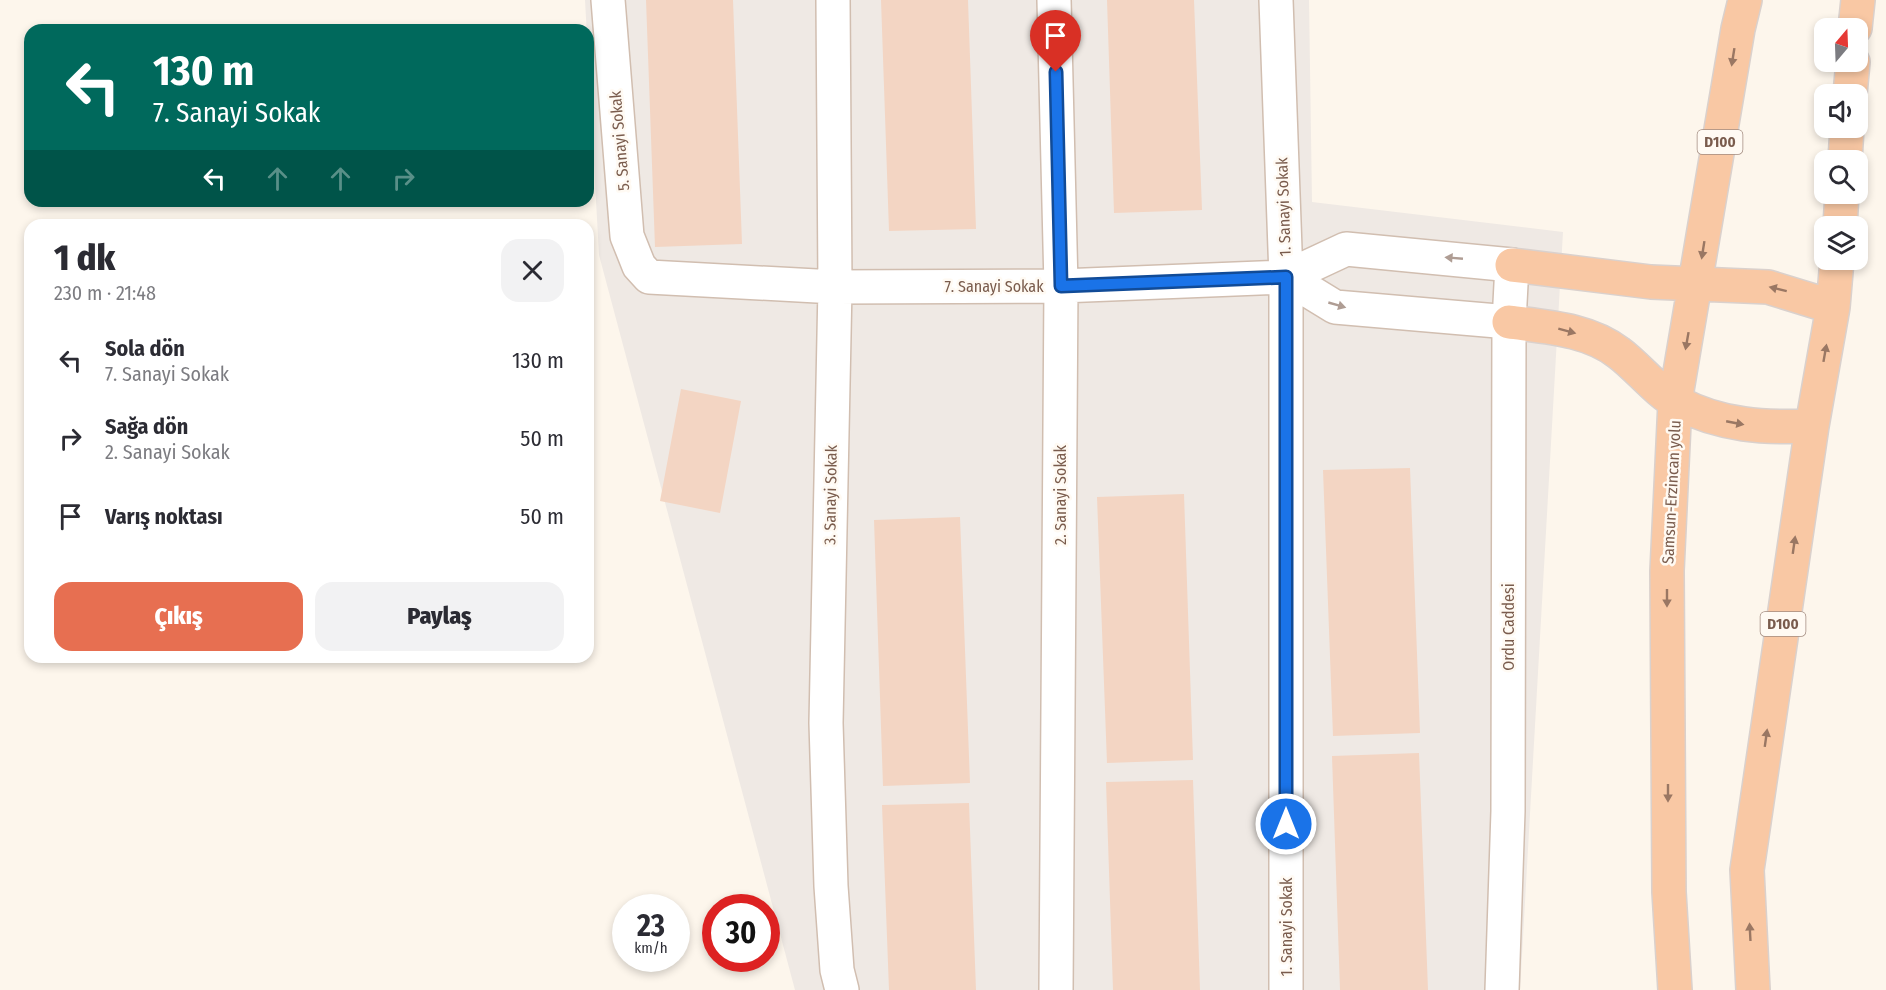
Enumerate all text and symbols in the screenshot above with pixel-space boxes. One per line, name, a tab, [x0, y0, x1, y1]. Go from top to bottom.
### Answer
pin	[1030, 10, 1081, 72]
north arrow	[1814, 18, 1868, 72]
map controls	[1814, 18, 1868, 270]
icon: arrive	[1039, 19, 1072, 52]
text: 130 m	[153, 46, 254, 96]
icon: left	[54, 48, 132, 126]
one-way arrow	[1729, 48, 1738, 67]
button: sound	[1814, 84, 1868, 138]
street label: 5. Sanayi Sokak	[606, 90, 633, 192]
text: 7. Sanayi Sokak	[153, 97, 320, 129]
road number: D100	[1698, 130, 1742, 154]
button: search	[1814, 150, 1868, 204]
street label: 1. Sanayi Sokak	[1272, 157, 1295, 257]
icon: left	[198, 162, 231, 195]
icon: ahead	[261, 162, 294, 195]
icon: ahead	[324, 162, 357, 195]
icon: right	[387, 162, 420, 195]
button: layers	[1814, 216, 1868, 270]
text: 1 dk	[54, 236, 115, 280]
button: close	[501, 239, 564, 302]
one-way arrow	[1698, 240, 1707, 259]
one-way arrow	[1445, 253, 1464, 263]
street label: 7. Sanayi Sokak	[944, 277, 1044, 296]
text: 230 m · 21:48	[54, 281, 156, 305]
one-way arrow	[1768, 284, 1786, 293]
one-way arrow	[1328, 301, 1346, 310]
one-way arrow	[1558, 327, 1576, 336]
one-way arrow	[1682, 332, 1691, 351]
text: Sola dön	[105, 335, 185, 362]
one-way arrow	[1821, 343, 1830, 362]
icon: left	[54, 344, 87, 377]
text: 130 m	[512, 347, 564, 374]
text: 7. Sanayi Sokak	[105, 362, 229, 386]
text: Sağa dön	[105, 413, 188, 440]
one-way arrow	[1725, 419, 1744, 428]
street label: Samsun-Erzincan yolu	[1658, 420, 1685, 564]
icon: right	[54, 422, 87, 455]
text: 50 m	[520, 425, 564, 452]
text: 2. Sanayi Sokak	[105, 440, 230, 464]
street label: 3. Sanayi Sokak	[820, 444, 841, 545]
street label: 2. Sanayi Sokak	[1051, 445, 1070, 545]
icon: arrive	[54, 500, 87, 533]
text: Varış noktası	[105, 503, 223, 530]
text: 50 m	[520, 503, 564, 530]
one-way arrow	[1790, 535, 1799, 554]
button: Çıkış	[54, 582, 303, 651]
button: Paylaş	[315, 582, 564, 651]
street label: Ordu Caddesi	[1499, 583, 1518, 671]
one-way arrow	[1662, 588, 1672, 607]
road number: D100	[1760, 612, 1806, 636]
one-way arrow	[1762, 728, 1771, 747]
one-way arrow	[1663, 783, 1673, 802]
position arrow	[1254, 792, 1318, 856]
street label: 1. Sanayi Sokak	[1277, 877, 1296, 977]
speed limit sign: 30	[702, 894, 780, 972]
text: 23	[637, 908, 665, 944]
one-way arrow	[1745, 922, 1754, 941]
text: km/h	[634, 939, 668, 957]

